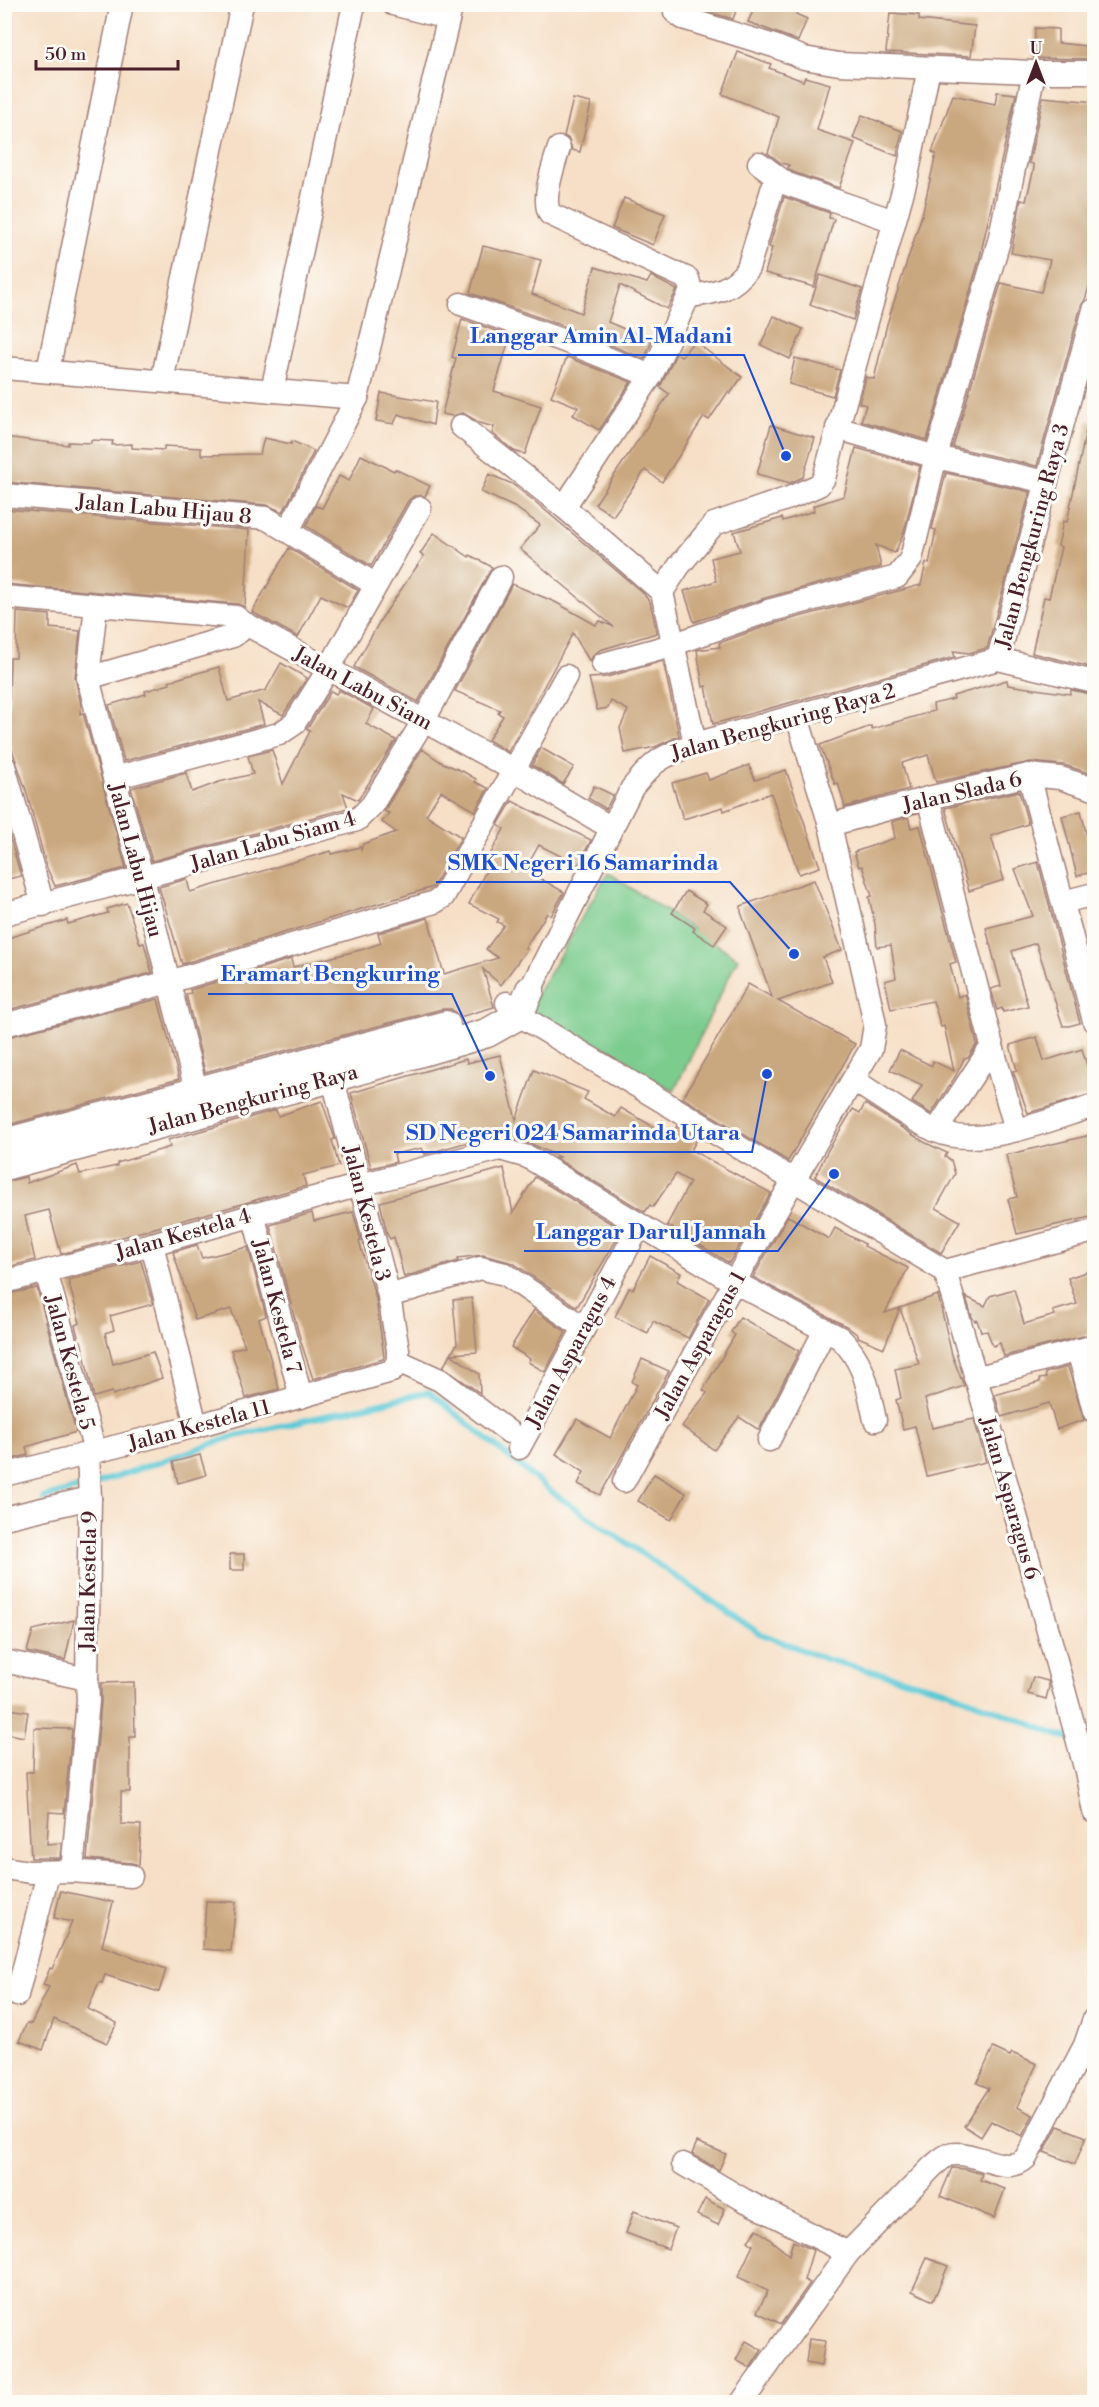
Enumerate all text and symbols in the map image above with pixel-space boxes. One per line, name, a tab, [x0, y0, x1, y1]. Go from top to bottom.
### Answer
scale bar	[36, 33, 178, 71]
north arrow	[1006, 33, 1066, 93]
text: U	[1030, 39, 1043, 59]
text: 50 m	[45, 43, 87, 66]
callout: Langgar Amin Al-Madani	[458, 315, 744, 355]
text: Langgar Amin Al-Madani	[470, 323, 732, 350]
street label: Jalan Bengkuring Raya 3	[990, 421, 1076, 653]
street label: Jalan Labu Hijau 8	[74, 489, 253, 531]
street label: Jalan Labu Siam	[288, 641, 437, 737]
street label: Jalan Bengkuring Raya 2	[667, 678, 898, 768]
street label: Jalan Slada 6	[899, 767, 1025, 820]
street label: Jalan Labu Hijau	[102, 779, 168, 940]
street label: Jalan Labu Siam 4	[187, 806, 359, 878]
callout: SMK Negeri 16 Samarinda	[436, 842, 730, 882]
text: SMK Negeri 16 Samarinda	[448, 850, 719, 877]
callout: Eramart Bengkuring	[208, 954, 452, 994]
text: Eramart Bengkuring	[220, 961, 440, 988]
street label: Jalan Bengkuring Raya	[145, 1059, 361, 1141]
callout: SD Negeri 024 Samarinda Utara	[394, 1112, 752, 1152]
text: SD Negeri 024 Samarinda Utara	[406, 1120, 741, 1147]
street label: Jalan Kestela 3	[336, 1142, 395, 1284]
street label: Jalan Kestela 4	[111, 1203, 254, 1267]
callout: Langgar Darul Jannah	[524, 1211, 778, 1251]
text: Langgar Darul Jannah	[536, 1219, 767, 1246]
street label: Jalan Kestela 7	[245, 1235, 307, 1377]
street label: Jalan Asparagus 1	[649, 1267, 752, 1425]
street label: Jalan Asparagus 4	[520, 1272, 623, 1434]
street label: Jalan Kestela 5	[38, 1291, 100, 1433]
street label: Jalan Kestela 11	[124, 1394, 273, 1458]
street label: Jalan Asparagus 6	[973, 1413, 1045, 1583]
street label: Jalan Kestela 9	[75, 1511, 103, 1652]

